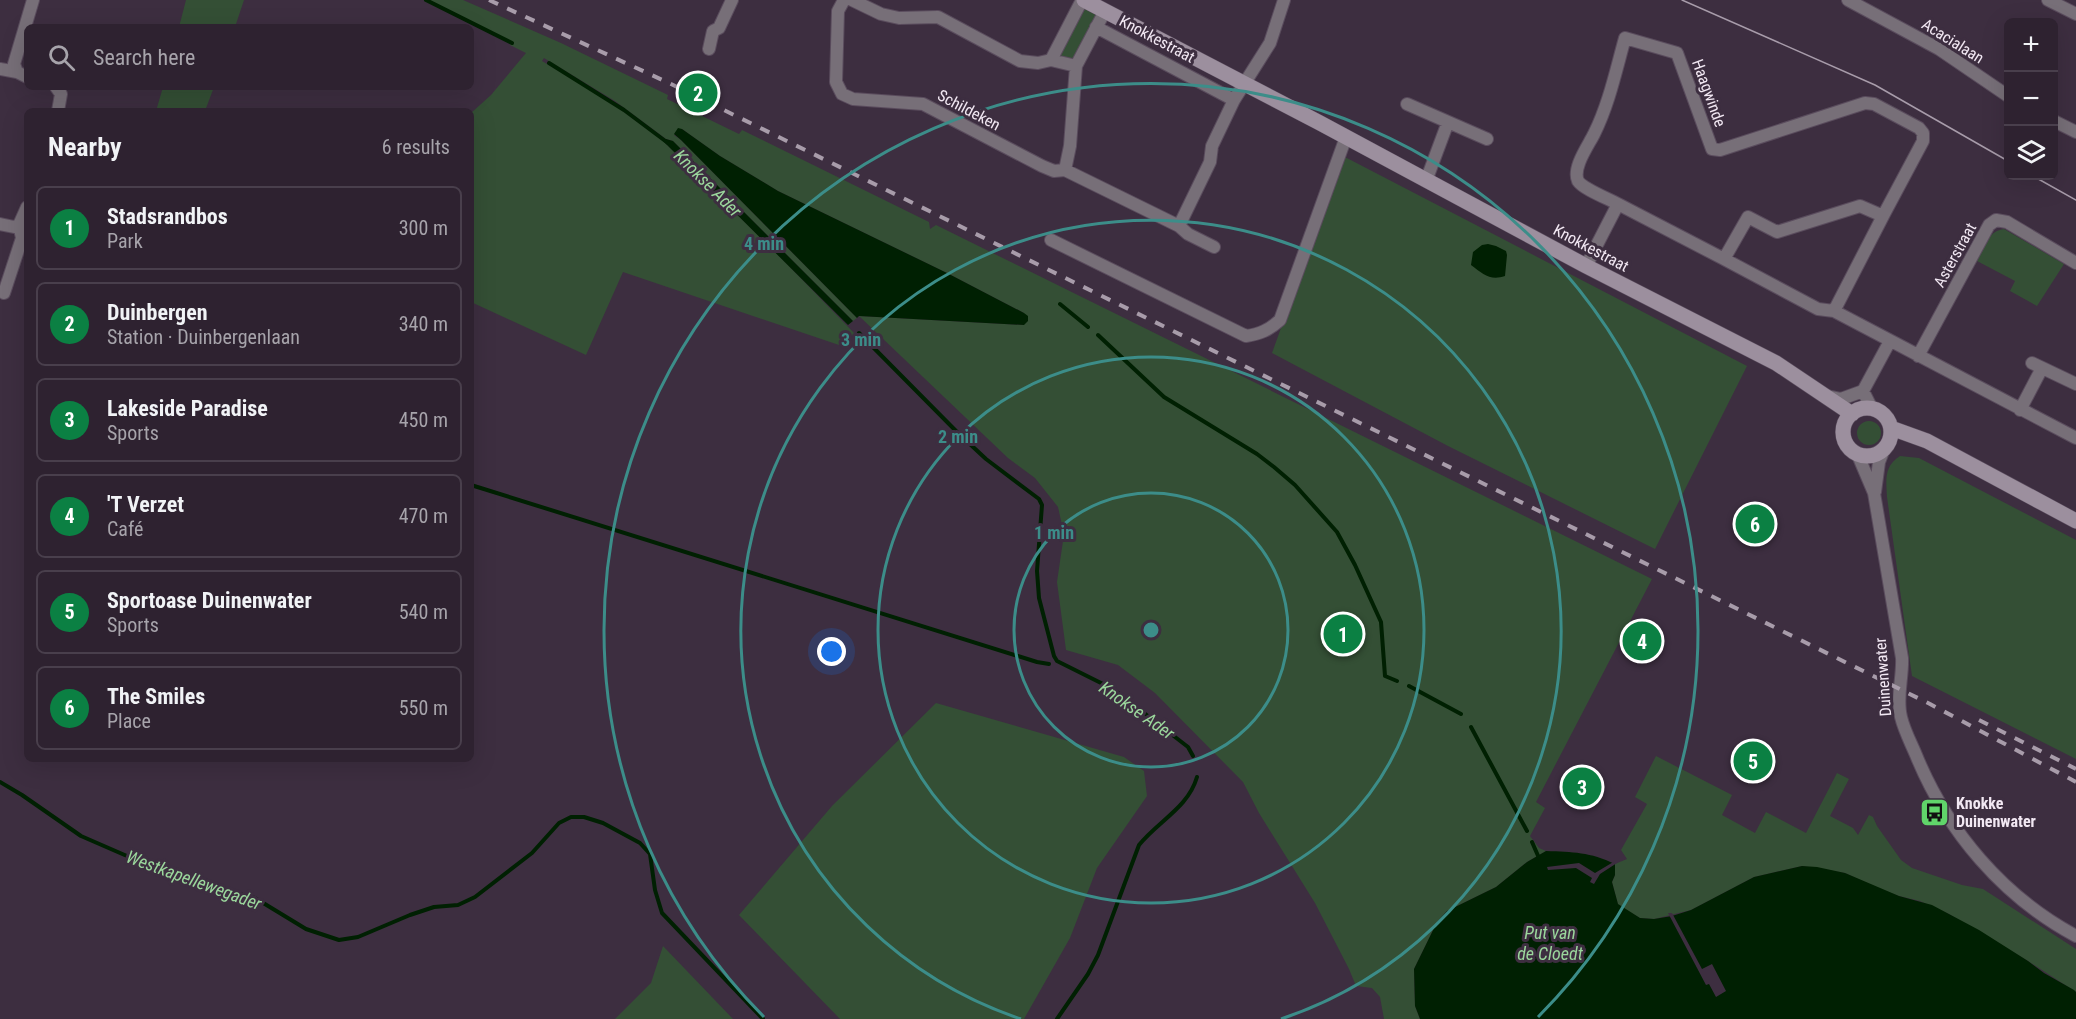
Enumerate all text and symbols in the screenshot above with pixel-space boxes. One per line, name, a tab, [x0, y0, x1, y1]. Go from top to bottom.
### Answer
street label: Knokkestraat	[1116, 11, 1198, 67]
street label: Acacialaan	[1918, 14, 1988, 68]
map controls	[2004, 18, 2058, 180]
button: +	[2004, 18, 2058, 72]
search box	[24, 24, 474, 90]
icon: search	[45, 41, 78, 74]
text: Search here	[93, 45, 195, 70]
street label: Haagwinde	[1688, 57, 1730, 129]
pin: 2	[678, 70, 718, 116]
button: −	[2004, 72, 2058, 126]
street label: Schildeken	[934, 86, 1004, 134]
button: layers	[2004, 126, 2058, 180]
text: Nearby	[48, 132, 122, 162]
text: 6 results	[382, 135, 450, 159]
water label: Knokse Ader	[670, 145, 747, 222]
text: Stadsrandbos	[107, 204, 228, 229]
text: 1	[64, 216, 75, 240]
text: 300 m	[399, 216, 448, 240]
street label: Asterstraat	[1930, 219, 1980, 290]
street label: Knokkestraat	[1550, 220, 1632, 276]
text: Park	[107, 229, 143, 253]
text: 4 min	[744, 233, 784, 254]
text: Duinbergen	[107, 300, 208, 325]
text: 2	[64, 312, 75, 336]
text: 340 m	[399, 312, 448, 336]
text: Station · Duinbergenlaan	[107, 325, 300, 349]
text: 3 min	[841, 329, 881, 350]
text: Lakeside Paradise	[107, 396, 268, 421]
text: 3	[64, 408, 75, 432]
text: 450 m	[399, 408, 448, 432]
text: Sports	[107, 421, 159, 445]
text: 2 min	[938, 426, 978, 447]
text: 'T Verzet	[107, 492, 184, 517]
pin: 6	[1736, 502, 1774, 546]
text: 4	[64, 504, 75, 528]
text: 470 m	[399, 504, 448, 528]
text: Café	[107, 517, 143, 541]
text: 1 min	[1034, 522, 1074, 543]
text: Sportoase Duinenwater	[107, 588, 312, 613]
text: 5	[64, 600, 75, 624]
text: 540 m	[399, 600, 448, 624]
pin: 1	[1324, 612, 1362, 656]
text: Sports	[107, 613, 159, 637]
pin: 4	[1622, 618, 1662, 664]
centre of rings	[1141, 620, 1161, 640]
your location	[817, 637, 846, 666]
street label: Duinenwater	[1871, 637, 1895, 717]
water label: Knokse Ader	[1095, 676, 1179, 744]
text: The Smiles	[107, 684, 205, 709]
text: 6	[64, 696, 75, 720]
text: 550 m	[399, 696, 448, 720]
text: Place	[107, 709, 151, 733]
pin: 5	[1734, 738, 1772, 783]
pin: 3	[1562, 764, 1602, 810]
place label: Knokke Duinenwater	[1956, 794, 2036, 831]
bus stop icon: Knokke Duinenwater	[1919, 796, 1951, 828]
water label: Westkapellewegader	[124, 846, 265, 914]
water label: Put van de Cloedt	[1517, 922, 1584, 964]

